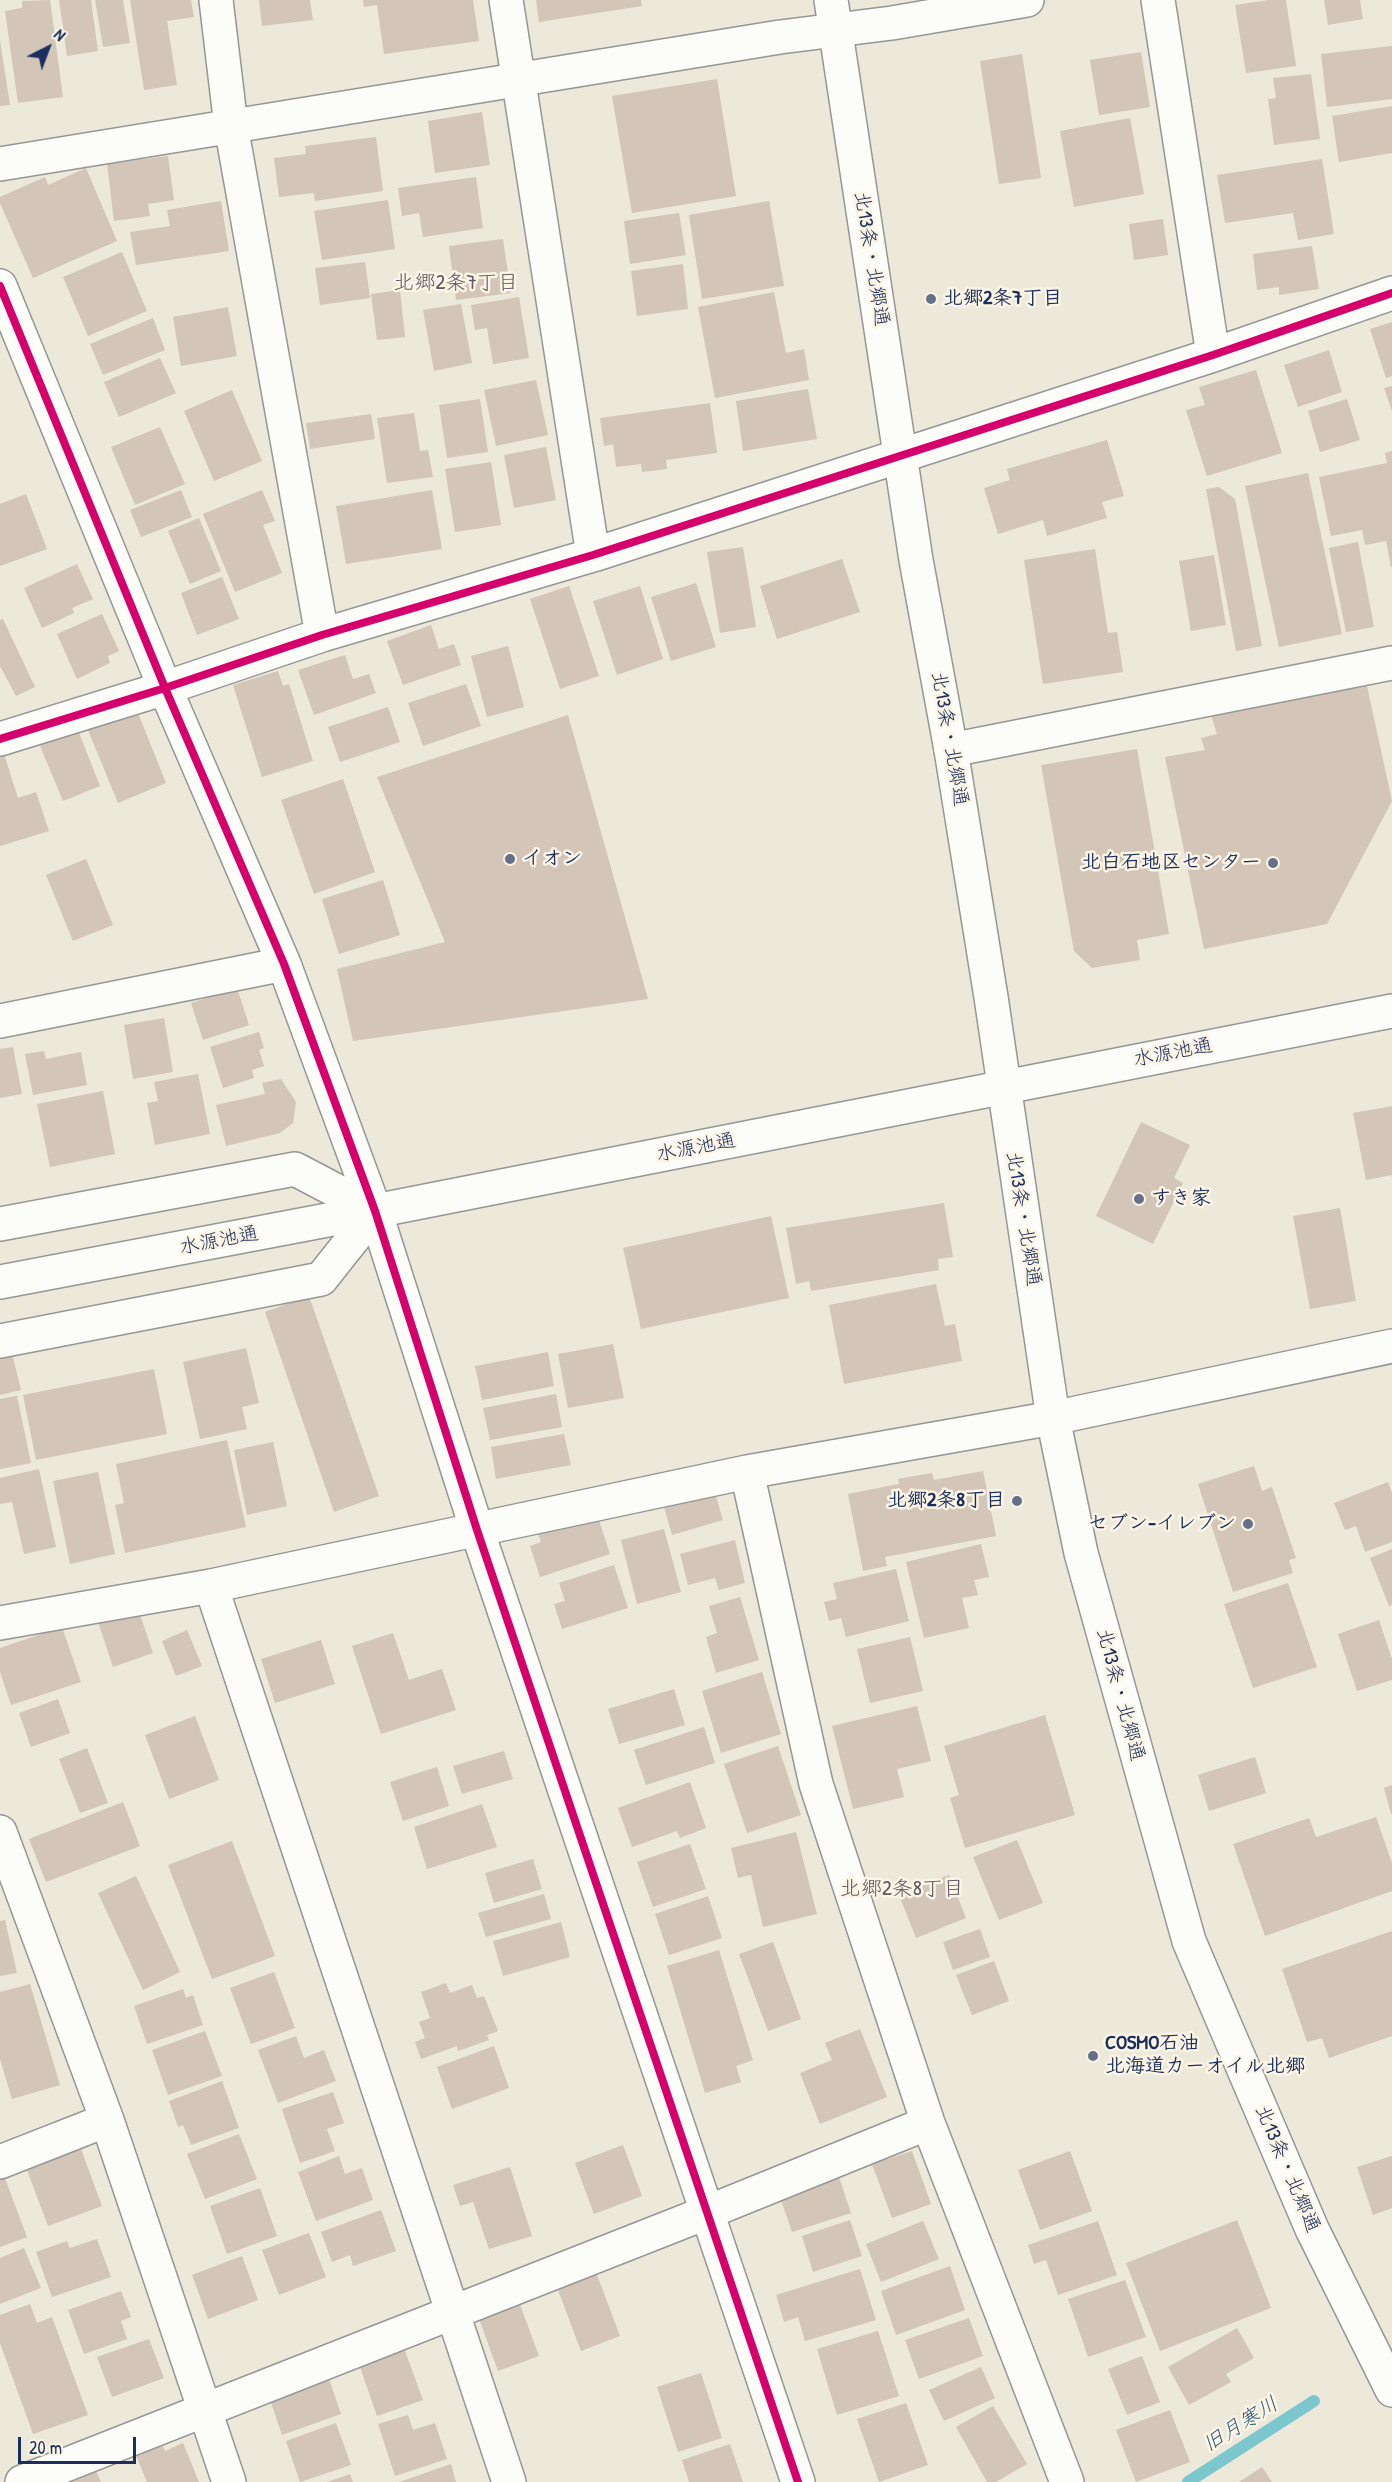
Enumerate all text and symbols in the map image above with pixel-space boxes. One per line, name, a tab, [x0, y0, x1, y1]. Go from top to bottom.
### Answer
north arrow	[18, 18, 78, 78]
text: N	[50, 24, 71, 46]
street label: 北13条・北郷通	[848, 190, 894, 328]
district label: 北郷2条7丁目	[393, 270, 519, 296]
place label: 北郷2条7丁目	[943, 287, 1062, 311]
marker: 北郷2条7丁目	[924, 292, 938, 306]
street label: 北13条・北郷通	[925, 670, 973, 808]
place label: イオン	[522, 847, 582, 871]
place label: 北白石地区センター	[1081, 851, 1261, 875]
marker: イオン	[503, 852, 517, 866]
marker: 北白石地区センター	[1266, 856, 1280, 870]
street label: 水源池通	[1131, 1034, 1215, 1072]
street label: 水源池通	[654, 1129, 738, 1167]
street label: 北13条・北郷通	[1000, 1150, 1046, 1288]
place label: すき家	[1151, 1187, 1211, 1211]
marker: すき家	[1132, 1192, 1146, 1206]
street label: 水源池通	[177, 1222, 261, 1260]
place label: 北郷2条8丁目	[887, 1489, 1005, 1513]
marker: 北郷2条8丁目	[1010, 1494, 1024, 1508]
place label: セブン-イレブン	[1088, 1512, 1236, 1536]
marker: セブン-イレブン	[1241, 1517, 1255, 1531]
street label: 北13条・北郷通	[1091, 1626, 1149, 1764]
district label: 北郷2条8丁目	[840, 1876, 964, 1902]
place label: COSMO石油 北海道カーオイル北郷	[1105, 2032, 1305, 2079]
marker: COSMO石油 北海道カーオイル北郷	[1086, 2049, 1100, 2063]
street label: 北13条・北郷通	[1249, 2102, 1325, 2236]
water label: 旧月寒川	[1199, 2392, 1283, 2458]
scale bar	[21, 2425, 140, 2463]
text: 20 m	[29, 2435, 62, 2460]

